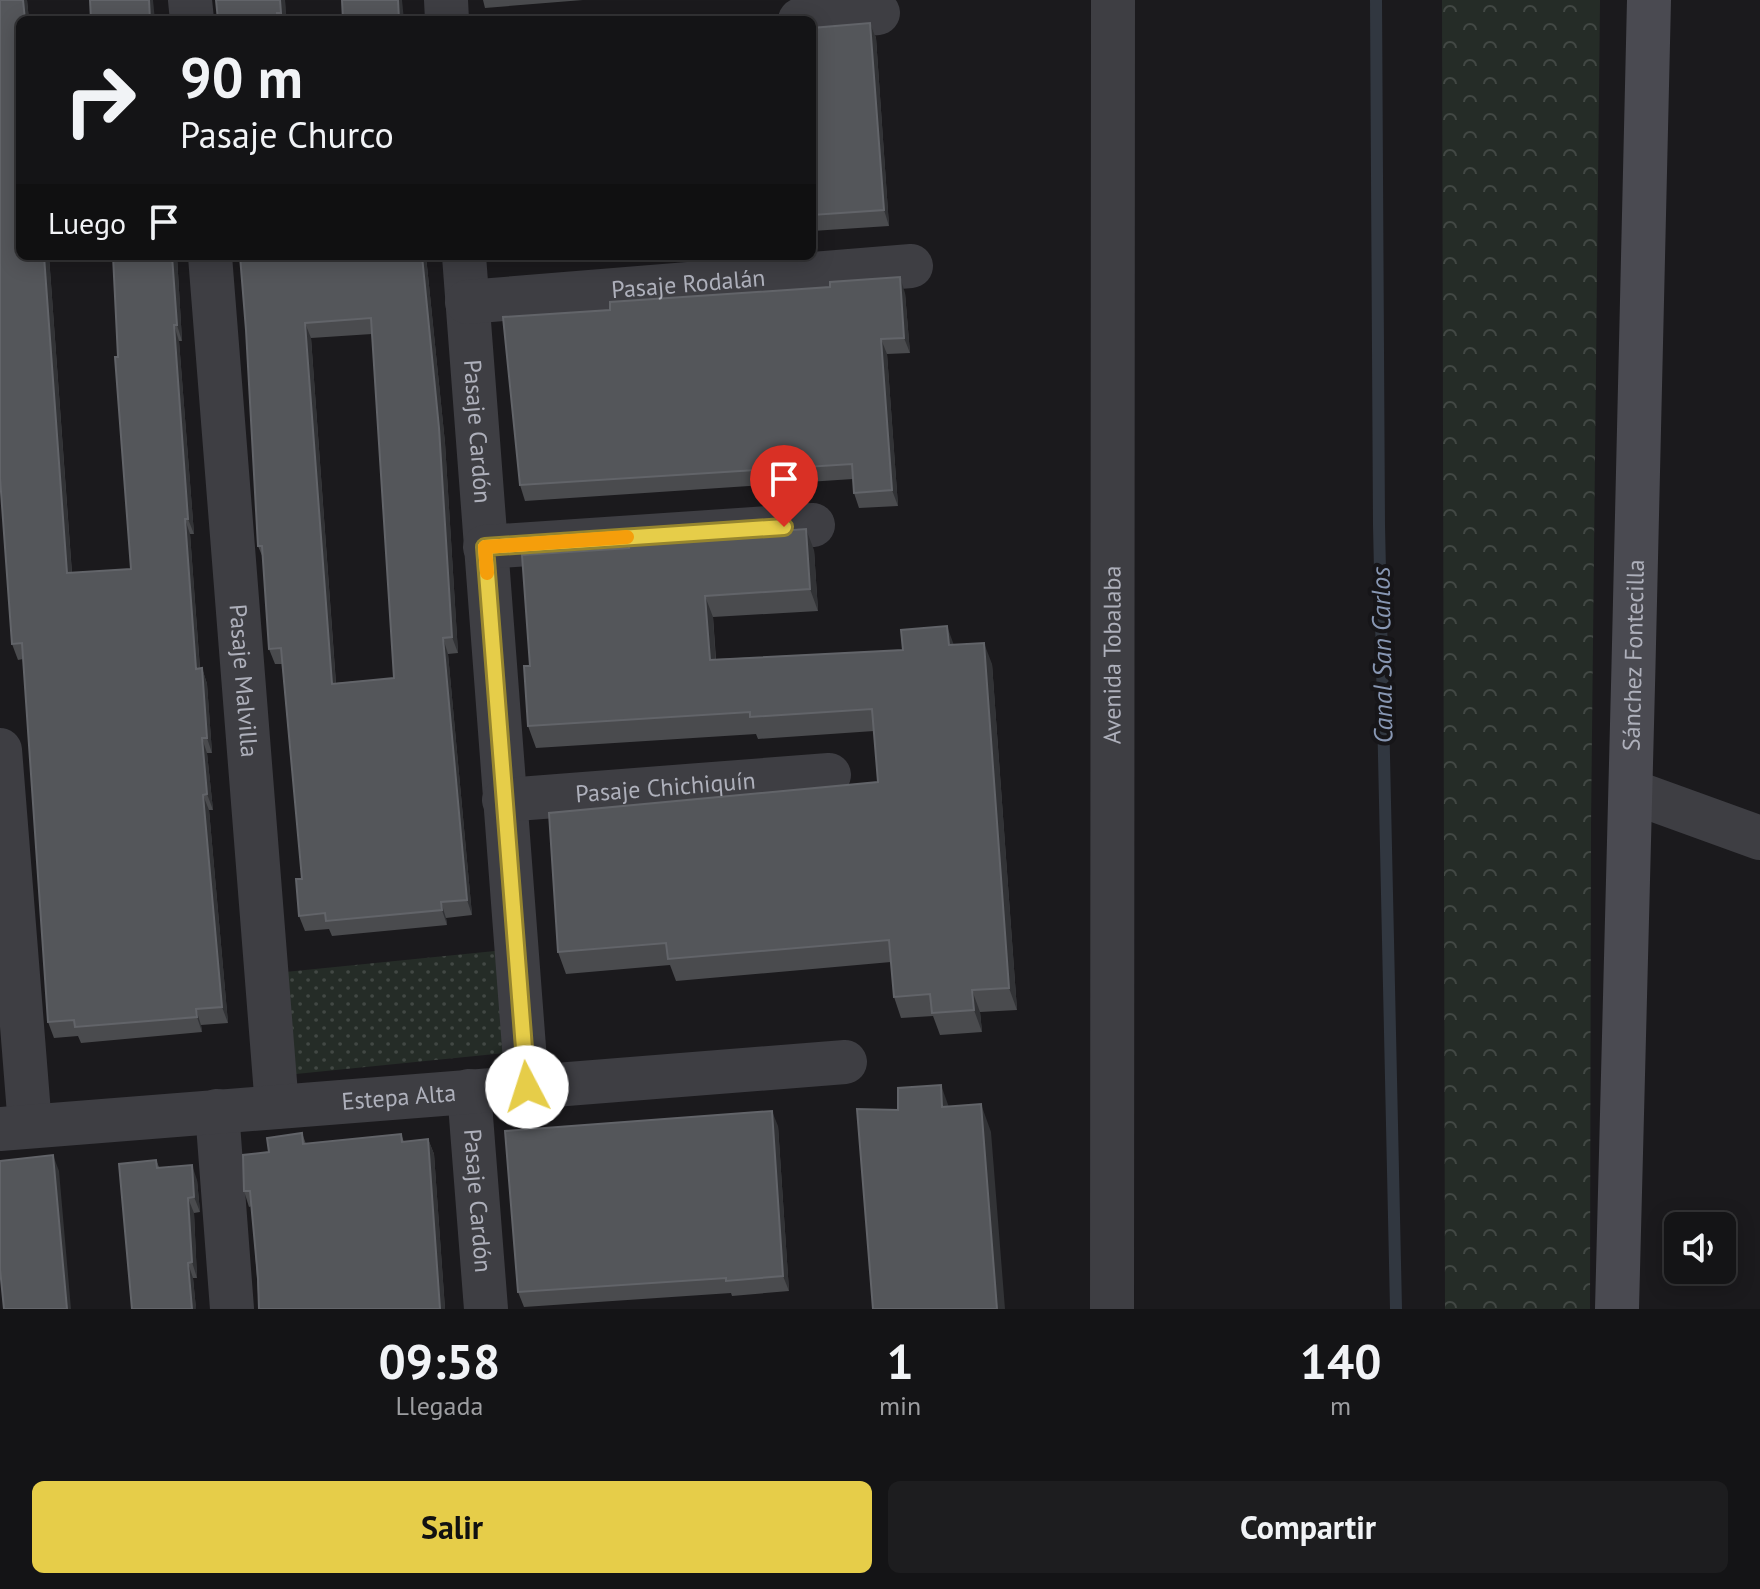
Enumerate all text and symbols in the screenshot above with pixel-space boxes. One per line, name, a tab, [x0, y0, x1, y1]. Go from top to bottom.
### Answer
text: 90 m	[180, 41, 303, 113]
icon: right	[48, 48, 152, 152]
text: Pasaje Churco	[180, 111, 394, 158]
icon: arrive	[142, 200, 186, 244]
text: Luego	[48, 203, 126, 242]
street label: Pasaje Rodalán	[610, 262, 766, 305]
street label: Pasaje Cardón	[457, 359, 499, 504]
pin	[750, 445, 818, 527]
icon: arrive	[762, 457, 806, 501]
street label: Sánchez Fontecilla	[1616, 559, 1651, 751]
street label: Avenida Tobalaba	[1096, 566, 1128, 744]
water label: Canal San Carlos	[1363, 566, 1400, 744]
street label: Pasaje Malvilla	[222, 603, 265, 758]
street label: Pasaje Chichiquín	[574, 765, 757, 809]
position arrow	[485, 1045, 569, 1129]
street label: Estepa Alta	[340, 1077, 457, 1117]
street label: Pasaje Cardón	[457, 1128, 499, 1274]
map controls	[1664, 1212, 1736, 1284]
button: sound	[1664, 1212, 1736, 1284]
text: 09:58	[379, 1330, 500, 1392]
text: 1	[886, 1330, 914, 1392]
text: 140	[1300, 1330, 1381, 1392]
text: Llegada	[396, 1389, 483, 1422]
text: min	[879, 1389, 921, 1422]
text: m	[1330, 1389, 1351, 1422]
button: Salir	[32, 1481, 872, 1573]
button: Compartir	[888, 1481, 1728, 1573]

